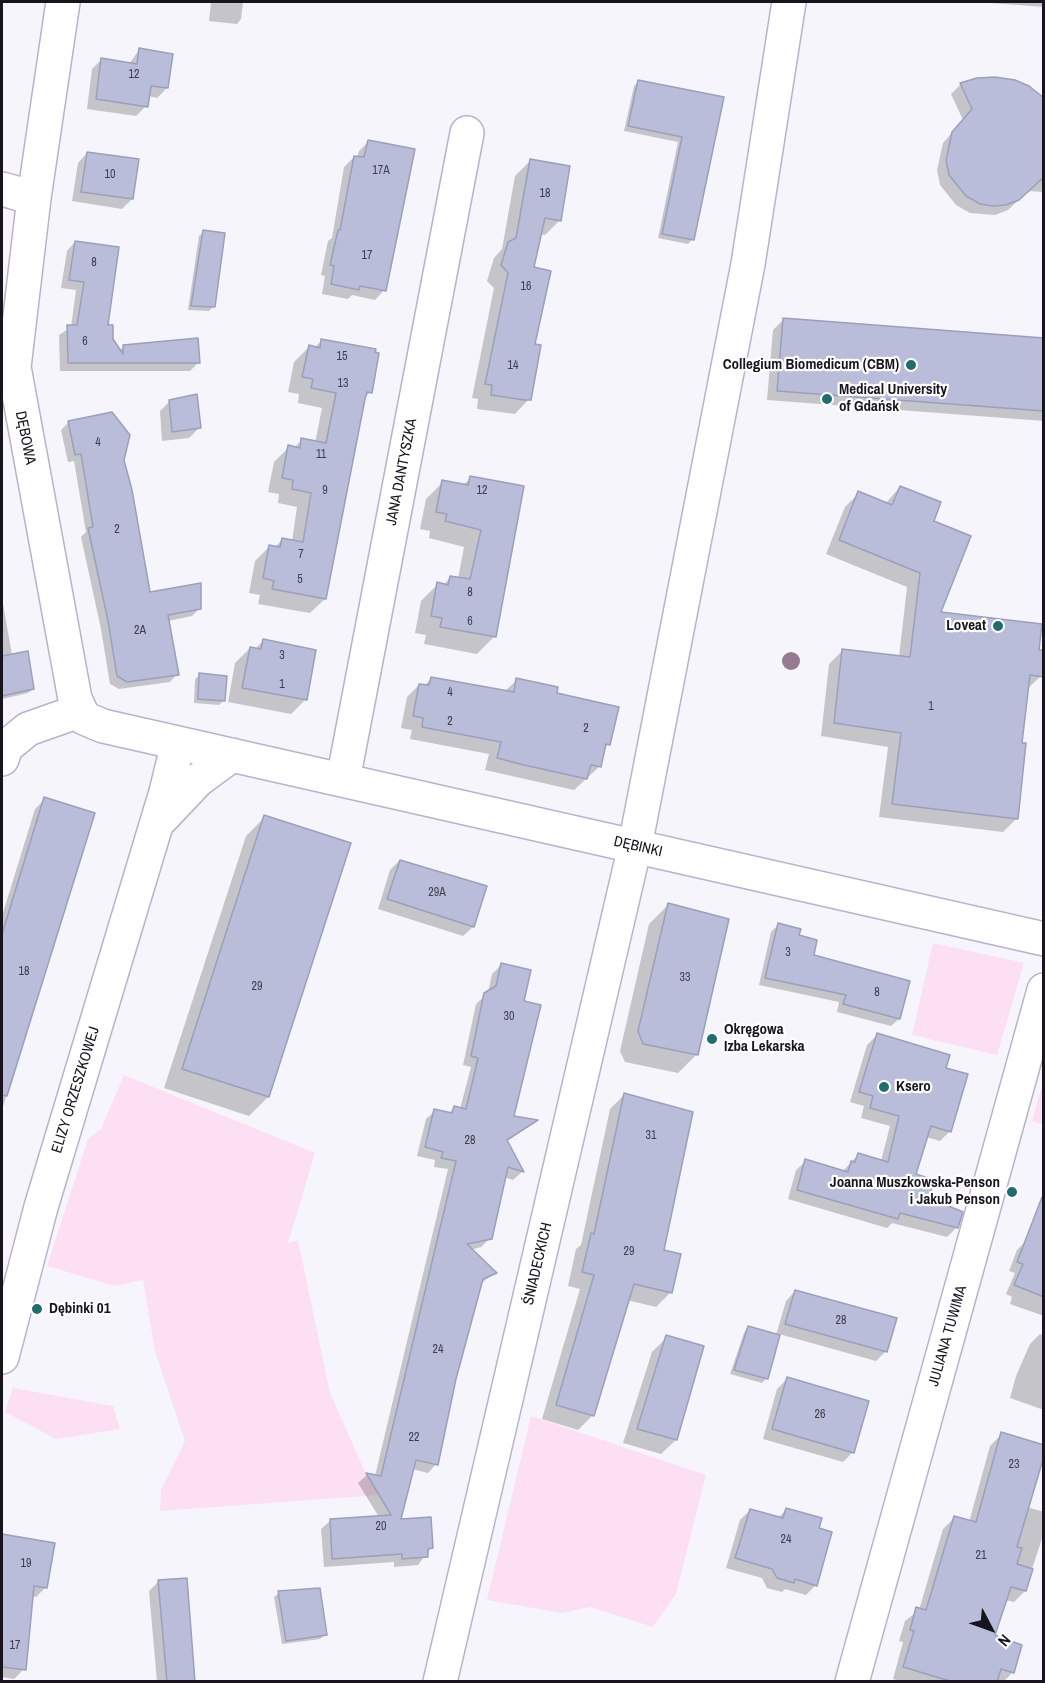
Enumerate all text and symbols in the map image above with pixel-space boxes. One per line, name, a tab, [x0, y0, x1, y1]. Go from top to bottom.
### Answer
house number: 12	[129, 68, 139, 82]
house number: 17A	[372, 164, 390, 178]
house number: 10	[105, 168, 115, 182]
house number: 18	[540, 187, 550, 201]
house number: 17	[362, 249, 372, 263]
house number: 8	[91, 256, 97, 270]
house number: 16	[521, 280, 531, 294]
house number: 6	[82, 335, 88, 349]
house number: 15	[337, 350, 347, 364]
place label: Collegium Biomedicum (CBM)	[723, 356, 899, 374]
marker: Collegium Biomedicum (CBM)	[904, 358, 918, 372]
house number: 14	[508, 359, 518, 373]
house number: 13	[338, 377, 348, 391]
place label: Medical University of Gdańsk	[839, 381, 947, 416]
marker: Medical University of Gdańsk	[820, 392, 834, 406]
street label: DĘBOWA	[11, 410, 39, 466]
street label: JANA DANTYSZKA	[383, 417, 421, 527]
house number: 4	[95, 436, 101, 450]
house number: 11	[316, 448, 326, 462]
house number: 9	[322, 484, 328, 498]
house number: 12	[477, 484, 487, 498]
house number: 2	[114, 523, 120, 537]
house number: 7	[298, 548, 304, 562]
house number: 5	[297, 573, 303, 587]
house number: 8	[467, 586, 473, 600]
house number: 6	[467, 615, 473, 629]
place label: Loveat	[946, 617, 986, 635]
marker: Loveat	[991, 619, 1005, 633]
house number: 2A	[134, 624, 146, 638]
house number: 3	[279, 649, 285, 663]
house number: 1	[279, 678, 285, 692]
house number: 4	[447, 686, 453, 700]
house number: 1	[928, 700, 934, 714]
house number: 2	[447, 715, 453, 729]
house number: 2	[583, 722, 589, 736]
street label: DĘBINKI	[612, 833, 664, 861]
house number: 29A	[428, 886, 446, 900]
house number: 3	[785, 946, 791, 960]
house number: 18	[19, 965, 29, 979]
house number: 33	[680, 971, 690, 985]
house number: 29	[252, 980, 262, 994]
house number: 8	[874, 986, 880, 1000]
house number: 30	[504, 1010, 514, 1024]
place label: Okręgowa Izba Lekarska	[724, 1021, 805, 1056]
street label: ELIZY ORZESZKOWEJ	[48, 1025, 104, 1155]
marker: Okręgowa Izba Lekarska	[705, 1032, 719, 1046]
place label: Ksero	[896, 1078, 931, 1096]
marker: Ksero	[877, 1080, 891, 1094]
house number: 31	[646, 1129, 656, 1143]
house number: 28	[465, 1134, 475, 1148]
place label: Joanna Muszkowska-Penson i Jakub Penson	[830, 1174, 1000, 1209]
marker: Joanna Muszkowska-Penson i Jakub Penson	[1005, 1185, 1019, 1199]
street label: ŚNIADECKICH	[520, 1221, 556, 1307]
house number: 29	[624, 1245, 634, 1259]
street label: JULIANA TUWIMA	[925, 1284, 971, 1388]
place label: Dębinki 01	[49, 1300, 111, 1318]
marker: Dębinki 01	[30, 1302, 44, 1316]
house number: 28	[836, 1314, 846, 1328]
house number: 24	[433, 1343, 443, 1357]
house number: 26	[815, 1408, 825, 1422]
house number: 22	[409, 1431, 419, 1445]
house number: 23	[1009, 1458, 1019, 1472]
house number: 20	[376, 1520, 386, 1534]
house number: 24	[781, 1533, 791, 1547]
house number: 21	[976, 1549, 986, 1563]
house number: 19	[21, 1557, 31, 1571]
north arrow	[961, 1599, 1021, 1659]
text: N	[993, 1630, 1016, 1652]
house number: 17	[10, 1639, 20, 1653]

